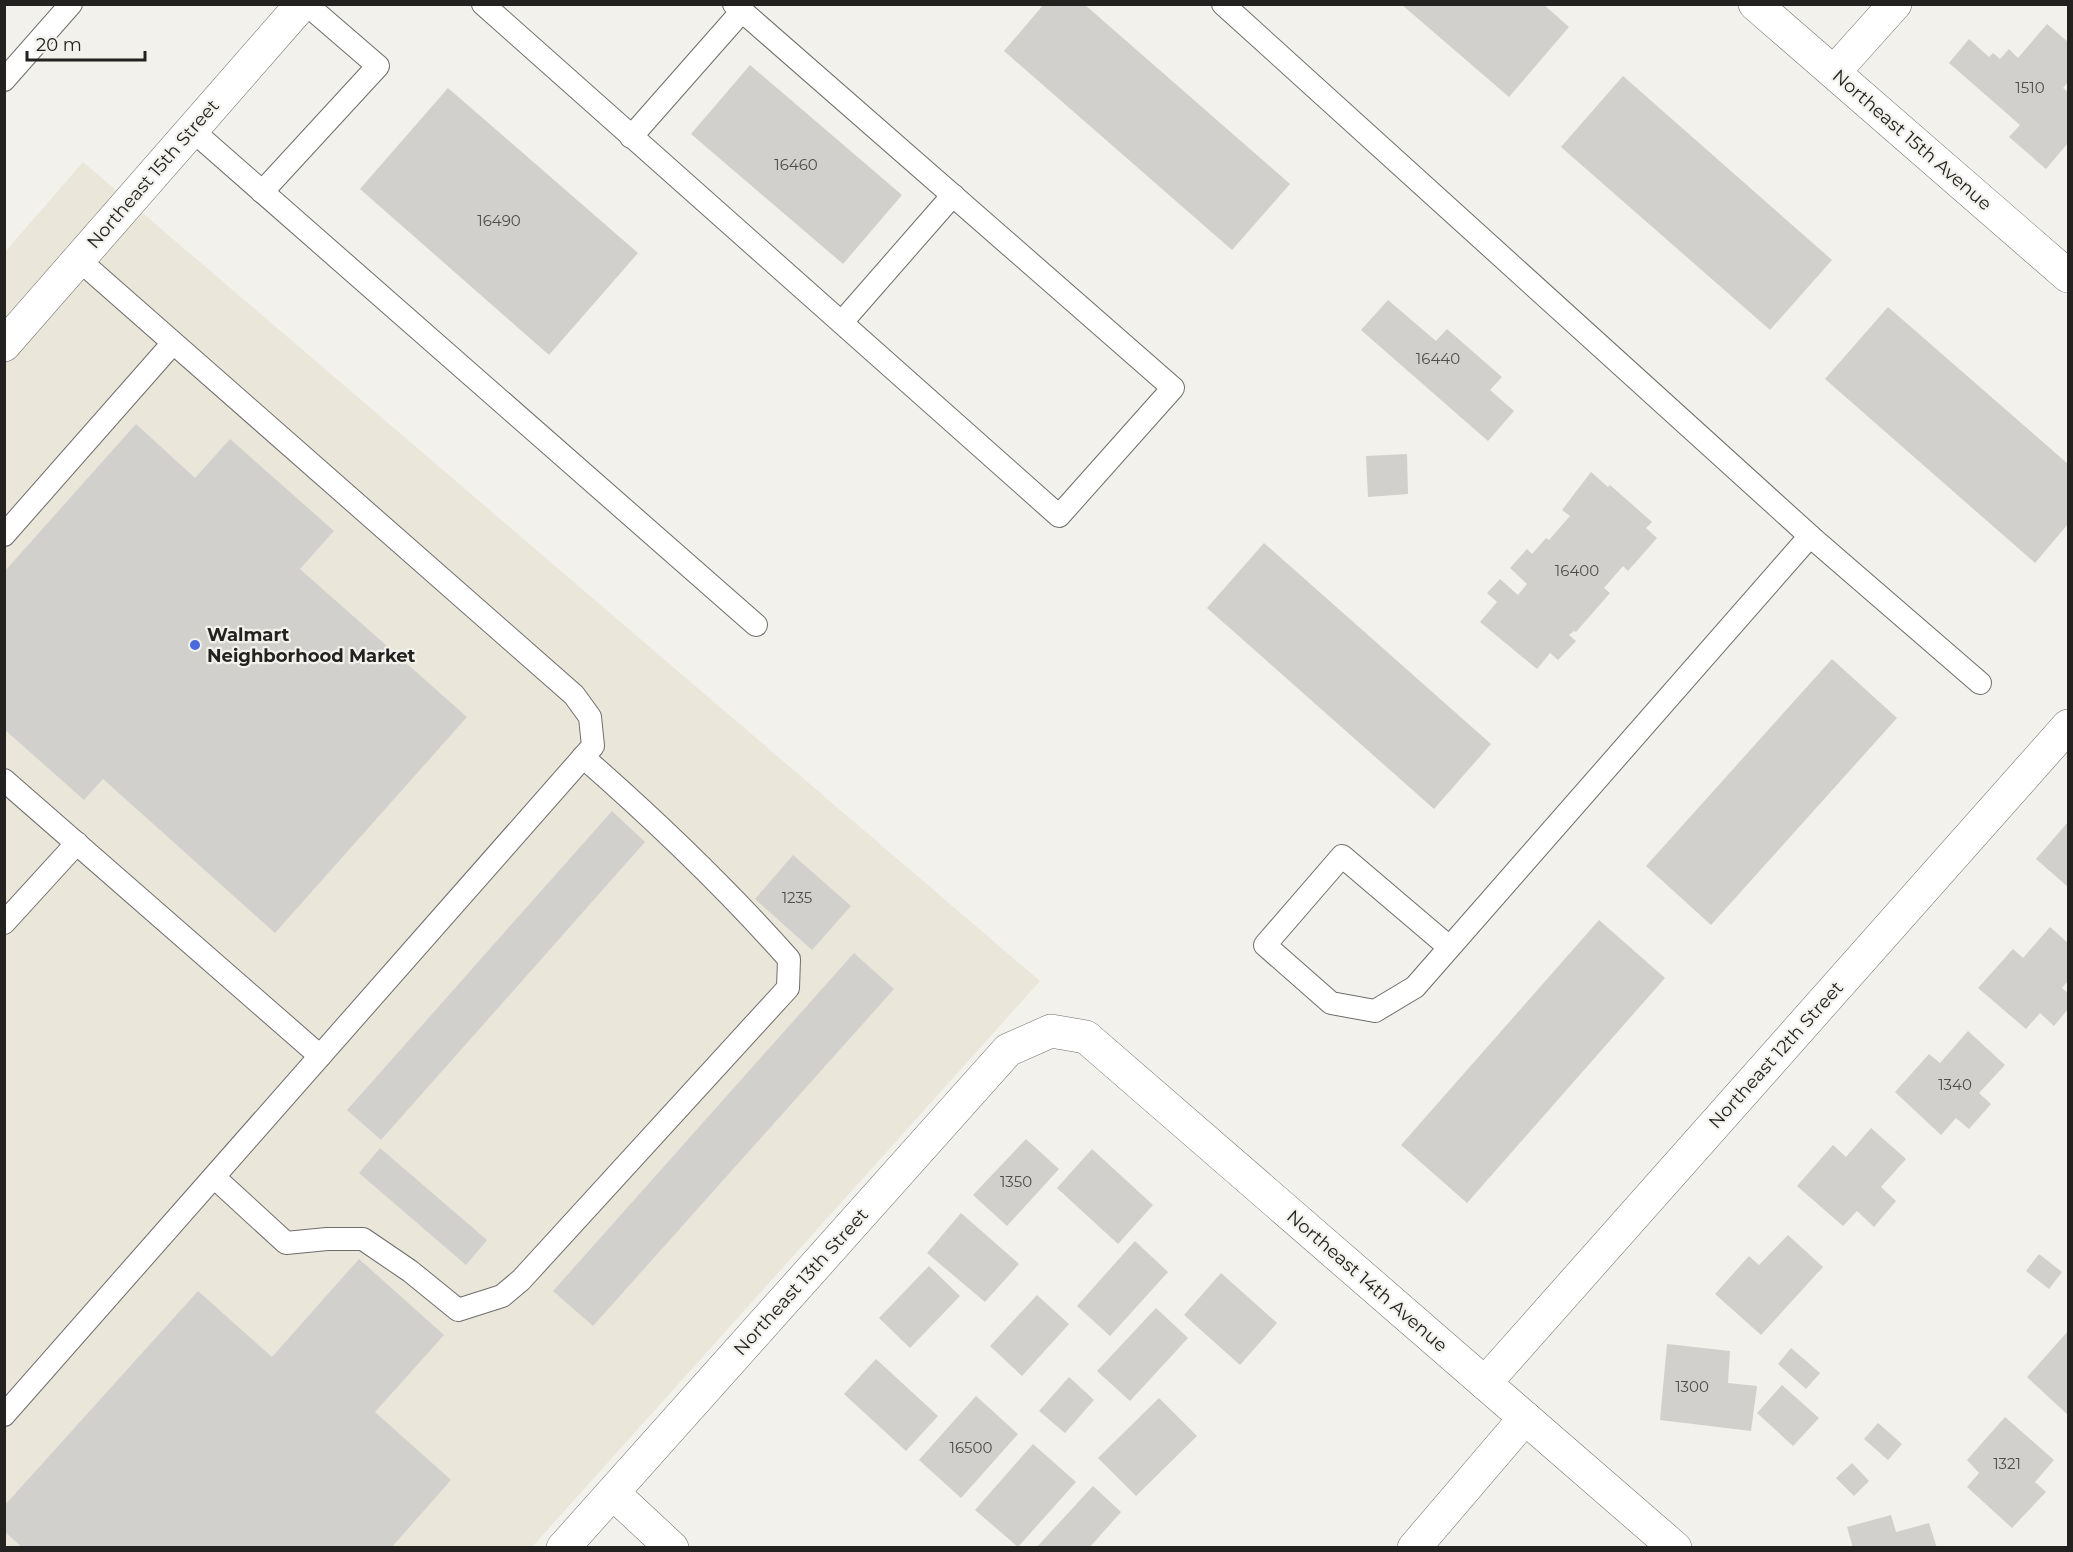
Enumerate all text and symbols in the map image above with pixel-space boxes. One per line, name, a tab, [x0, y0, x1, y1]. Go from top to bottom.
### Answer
scale bar	[27, 24, 146, 62]
text: 20 m	[36, 34, 82, 56]
street label: Northeast 15th Avenue	[1828, 65, 1996, 215]
house number: 1510	[2015, 78, 2045, 97]
street label: Northeast 15th Street	[82, 95, 224, 253]
house number: 16460	[774, 155, 818, 174]
house number: 16490	[477, 211, 521, 230]
house number: 16440	[1416, 349, 1460, 368]
house number: 16400	[1555, 561, 1599, 580]
place label: Walmart Neighborhood Market	[207, 624, 416, 667]
marker: Walmart Neighborhood Market	[188, 638, 202, 652]
house number: 1235	[782, 888, 812, 907]
street label: Northeast 12th Street	[1704, 977, 1848, 1133]
house number: 1340	[1938, 1075, 1972, 1094]
house number: 1350	[1000, 1172, 1032, 1191]
street label: Northeast 13th Street	[729, 1204, 873, 1360]
street label: Northeast 14th Avenue	[1282, 1205, 1452, 1357]
house number: 1300	[1675, 1377, 1709, 1396]
house number: 16500	[950, 1438, 993, 1457]
house number: 1321	[1993, 1454, 2021, 1473]

